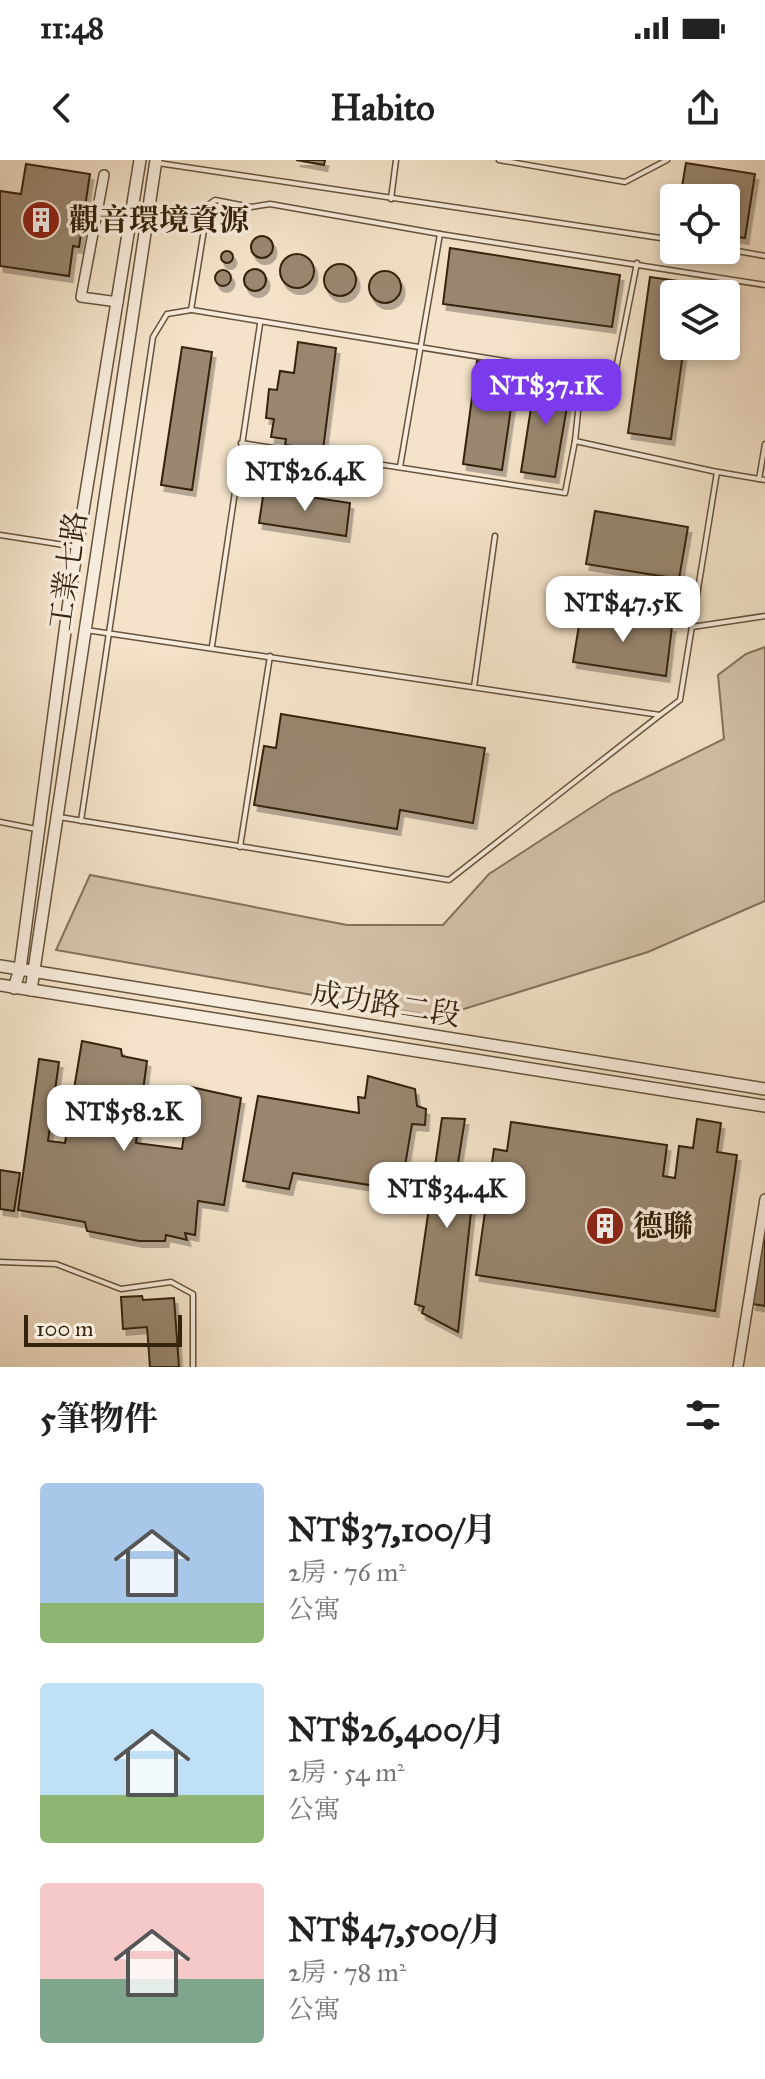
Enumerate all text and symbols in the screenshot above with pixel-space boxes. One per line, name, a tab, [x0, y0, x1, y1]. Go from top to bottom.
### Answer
text: 11:48	[40, 10, 104, 46]
icon: back	[40, 86, 84, 130]
text: Habito	[330, 86, 435, 130]
icon: share	[681, 86, 725, 130]
map controls	[660, 184, 740, 360]
button: locate	[660, 184, 740, 264]
building icon: 觀音環境資源	[20, 199, 62, 241]
place label: 觀音環境資源	[69, 202, 249, 238]
button: layers	[660, 280, 740, 360]
pin: NT$37.1K	[463, 359, 629, 427]
text: NT$37.1K	[489, 369, 603, 401]
pin: NT$26.4K	[222, 445, 388, 513]
text: NT$26.4K	[245, 455, 365, 487]
street label: 工業七路	[42, 509, 94, 633]
pin: NT$47.5K	[540, 576, 706, 644]
text: NT$47.5K	[564, 586, 682, 618]
street label: 成功路二段	[309, 974, 463, 1034]
pin: NT$58.2K	[41, 1085, 207, 1153]
text: NT$58.2K	[65, 1095, 183, 1127]
pin: NT$34.4K	[364, 1162, 530, 1230]
text: NT$34.4K	[387, 1172, 507, 1204]
building icon: 德聯	[584, 1205, 626, 1247]
place label: 德聯	[633, 1208, 693, 1244]
scale bar	[24, 1311, 182, 1347]
text: 100 m	[36, 1315, 93, 1342]
icon: filters	[681, 1393, 725, 1437]
text: 5筆物件	[40, 1398, 158, 1439]
text: NT$37,100/月	[288, 1509, 497, 1550]
icon: home	[104, 1515, 200, 1611]
text: 2房 · 76 m²	[288, 1556, 406, 1588]
text: 公寓	[288, 1593, 340, 1625]
text: NT$26,400/月	[288, 1709, 506, 1750]
icon: home	[104, 1715, 200, 1811]
text: 2房 · 54 m²	[288, 1756, 405, 1788]
text: 公寓	[288, 1793, 340, 1825]
text: NT$47,500/月	[288, 1909, 502, 1950]
icon: home	[104, 1915, 200, 2011]
text: 2房 · 78 m²	[288, 1956, 406, 1988]
text: 公寓	[288, 1993, 340, 2025]

